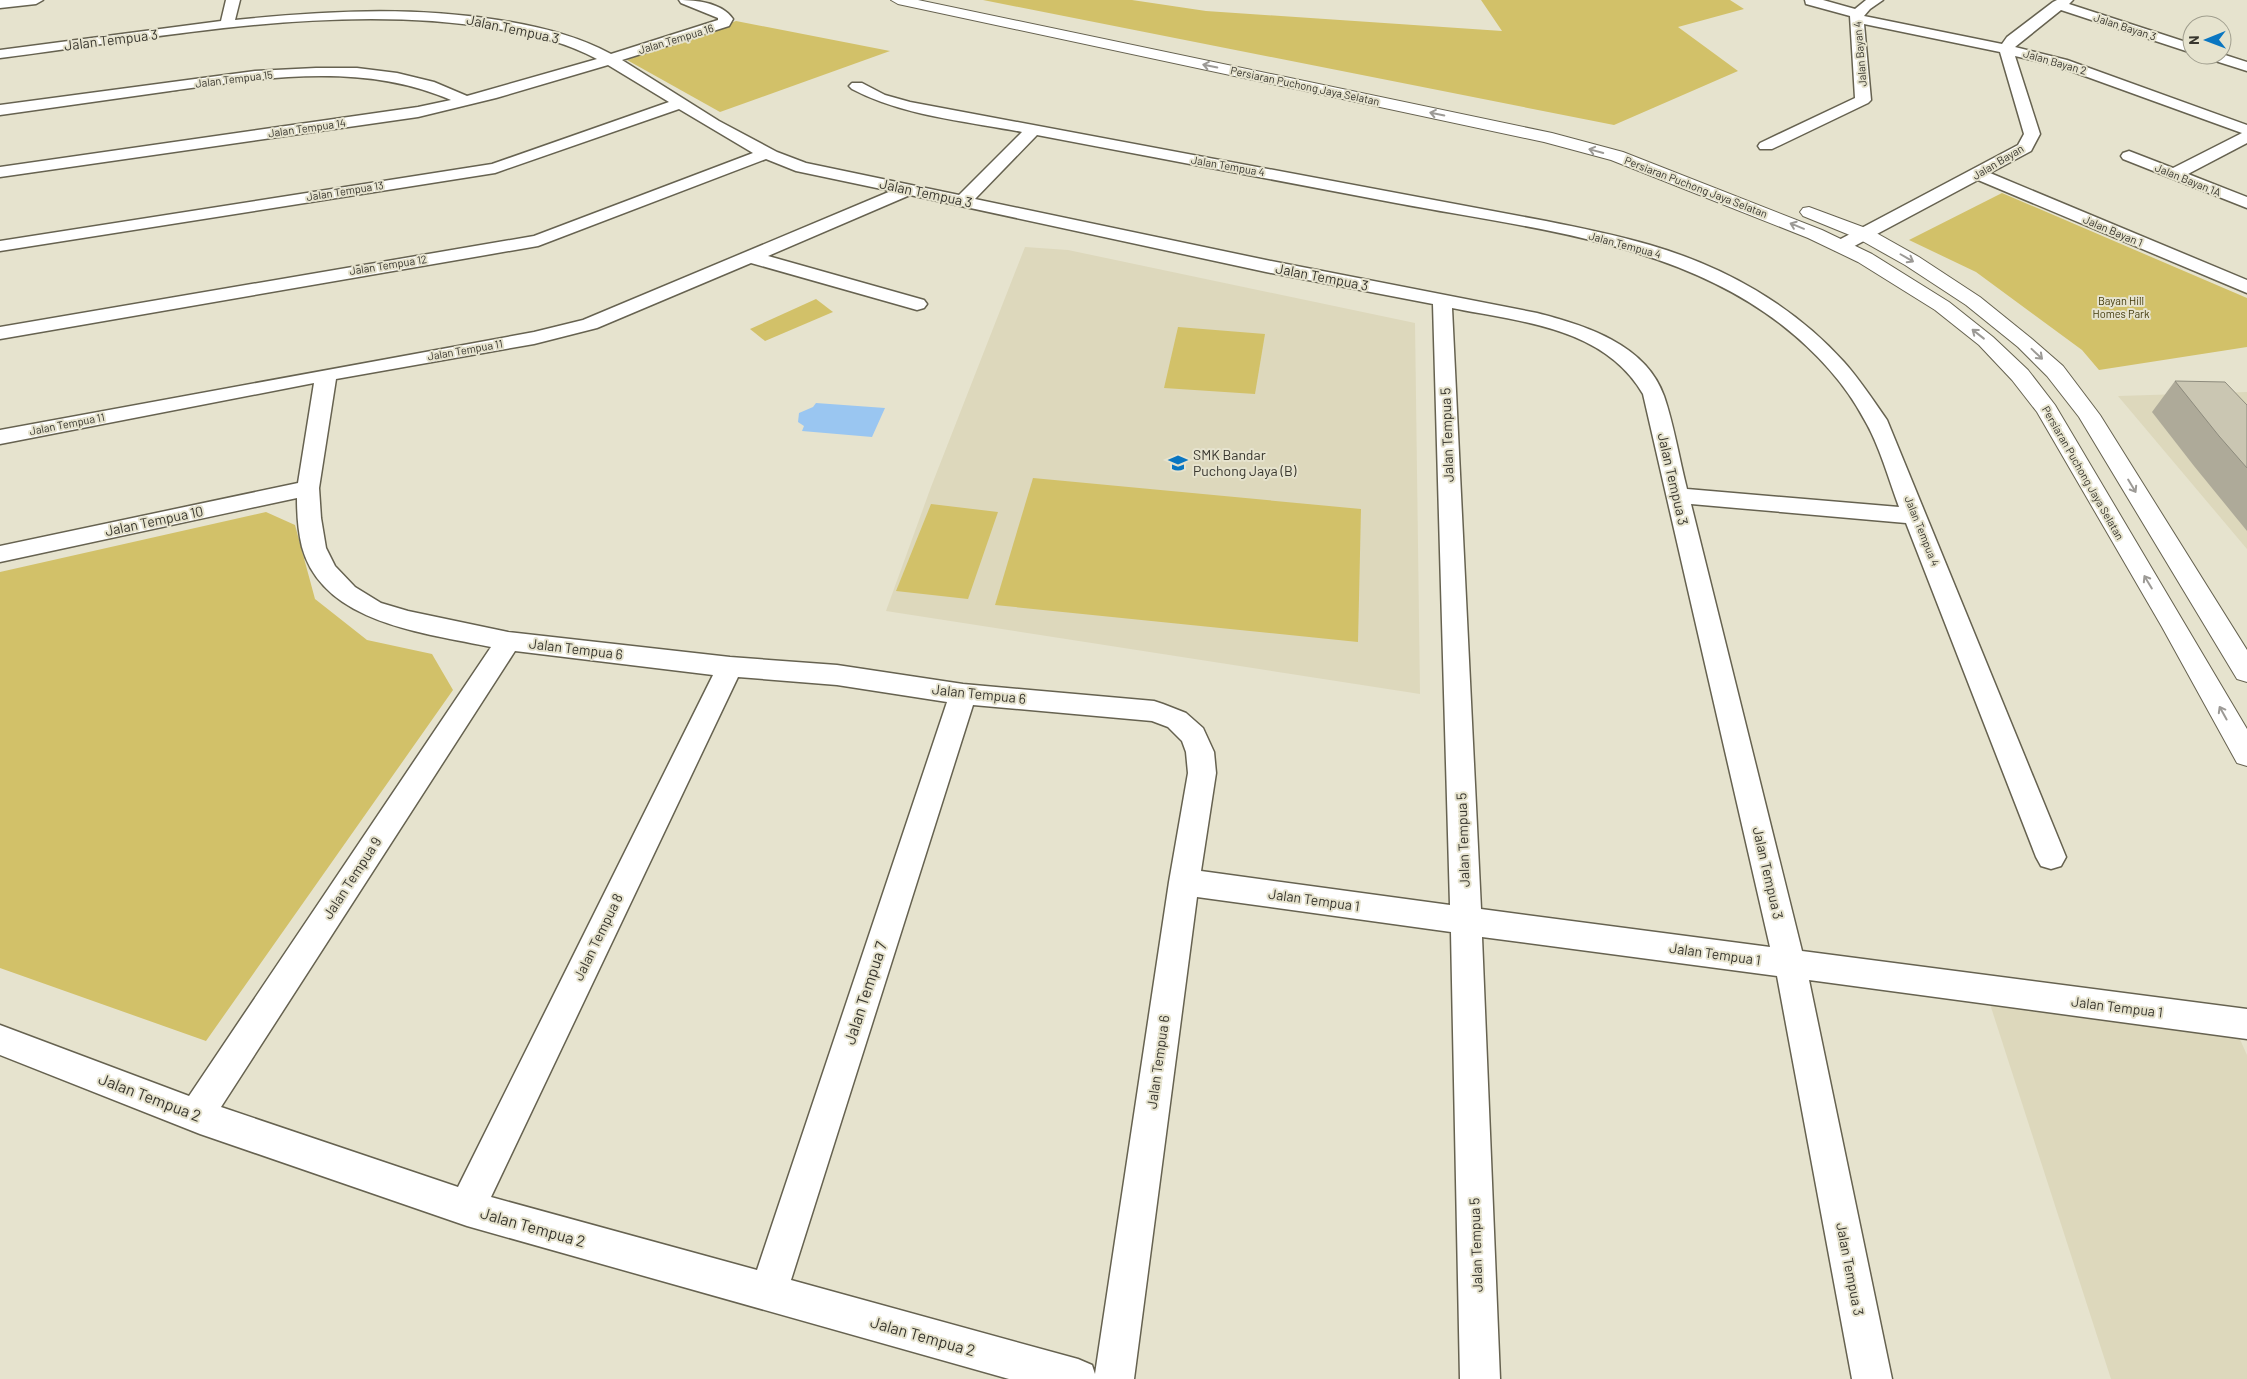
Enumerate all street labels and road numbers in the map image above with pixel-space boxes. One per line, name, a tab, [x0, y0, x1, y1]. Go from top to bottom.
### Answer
street label: Jalan Tempua 3	[465, 10, 561, 47]
street label: Jalan Bayan 3	[2092, 10, 2158, 43]
street label: Jalan Tempua 16	[637, 21, 715, 56]
street label: Jalan Bayan 4	[1850, 21, 1869, 87]
street label: Jalan Tempua 3	[63, 25, 159, 54]
street label: Jalan Bayan 2	[2022, 46, 2088, 77]
street label: Persiaran Puchong Jaya Selatan	[1229, 63, 1381, 108]
street label: Jalan Tempua 15	[194, 67, 274, 90]
street label: Jalan Tempua 14	[267, 116, 347, 139]
street label: Jalan Bayan	[1970, 141, 2026, 182]
street label: Jalan Tempua 4	[1190, 153, 1266, 178]
street label: Persiaran Puchong Jaya Selatan	[1623, 153, 1770, 220]
street label: Jalan Bayan 1A	[2153, 160, 2223, 199]
street label: Jalan Tempua 3	[878, 174, 974, 211]
street label: Jalan Tempua 13	[305, 178, 384, 203]
street label: Jalan Bayan 1	[2082, 212, 2145, 249]
street label: Jalan Tempua 4	[1587, 229, 1663, 260]
street label: Jalan Tempua 12	[348, 252, 428, 277]
street label: Jalan Tempua 3	[1274, 259, 1370, 294]
street label: Jalan Tempua 11	[426, 336, 504, 363]
street label: Jalan Tempua 5	[1436, 388, 1457, 482]
street label: Persiaran Puchong Jaya Selatan	[2040, 404, 2127, 542]
street label: Jalan Tempua 11	[28, 410, 106, 437]
street label: Jalan Tempua 3	[1655, 431, 1692, 527]
street label: Jalan Tempua 4	[1902, 494, 1942, 568]
street label: Jalan Tempua 10	[103, 502, 205, 539]
street label: Jalan Tempua 6	[528, 634, 624, 663]
street label: Jalan Tempua 6	[931, 680, 1027, 707]
street label: Jalan Tempua 5	[1452, 793, 1473, 887]
street label: Jalan Tempua 3	[1750, 825, 1787, 921]
street label: Jalan Tempua 9	[319, 833, 384, 922]
street label: Jalan Tempua 1	[1267, 885, 1361, 914]
street label: Jalan Tempua 8	[569, 891, 626, 983]
street label: Jalan Tempua 7	[839, 939, 890, 1047]
street label: Jalan Tempua 1	[1668, 939, 1762, 968]
street label: Jalan Tempua 1	[2070, 992, 2164, 1021]
street label: Jalan Tempua 6	[1143, 1014, 1172, 1110]
street label: Jalan Tempua 2	[96, 1068, 204, 1125]
street label: Jalan Tempua 5	[1465, 1198, 1486, 1292]
street label: Jalan Tempua 2	[479, 1202, 588, 1251]
street label: Jalan Tempua 3	[1833, 1221, 1868, 1317]
street label: Jalan Tempua 2	[869, 1311, 978, 1360]

